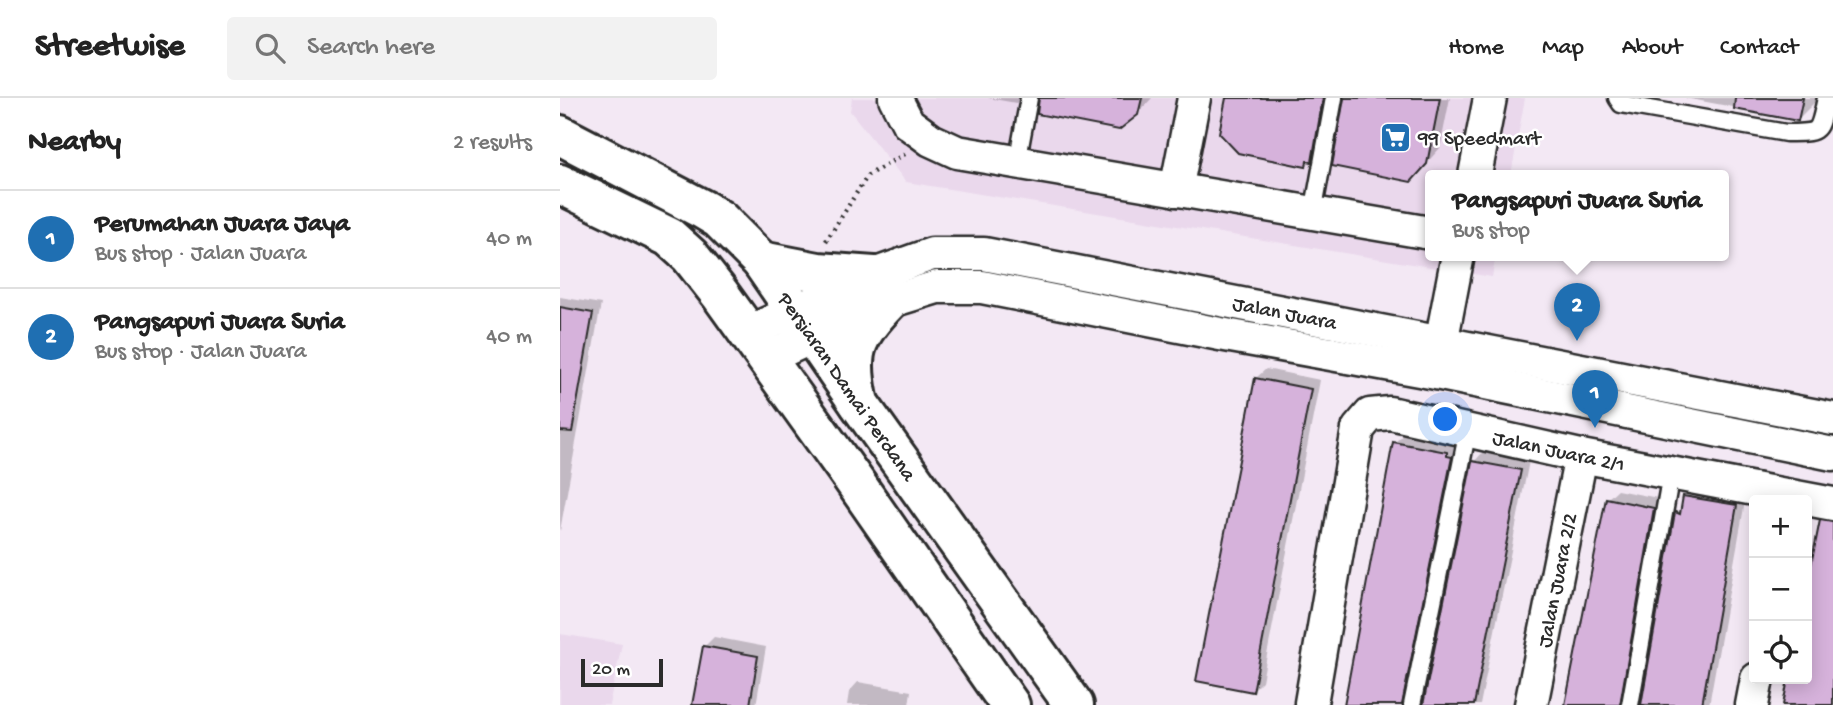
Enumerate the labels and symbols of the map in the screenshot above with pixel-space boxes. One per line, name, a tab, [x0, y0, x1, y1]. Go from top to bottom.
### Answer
supermarket icon: 99 Speedmart	[1378, 120, 1412, 154]
place label: 99 Speedmart	[1417, 128, 1543, 153]
pin: 2	[1554, 283, 1600, 341]
street label: Persiaran Damai Perdana	[770, 288, 921, 488]
street label: Jalan Juara	[1230, 293, 1340, 338]
pin: 1	[1572, 370, 1618, 428]
your location	[1428, 402, 1462, 436]
street label: Jalan Juara 2/1	[1490, 427, 1627, 480]
street label: Jalan Juara 2/2	[1534, 511, 1585, 650]
scale bar	[581, 656, 663, 688]

